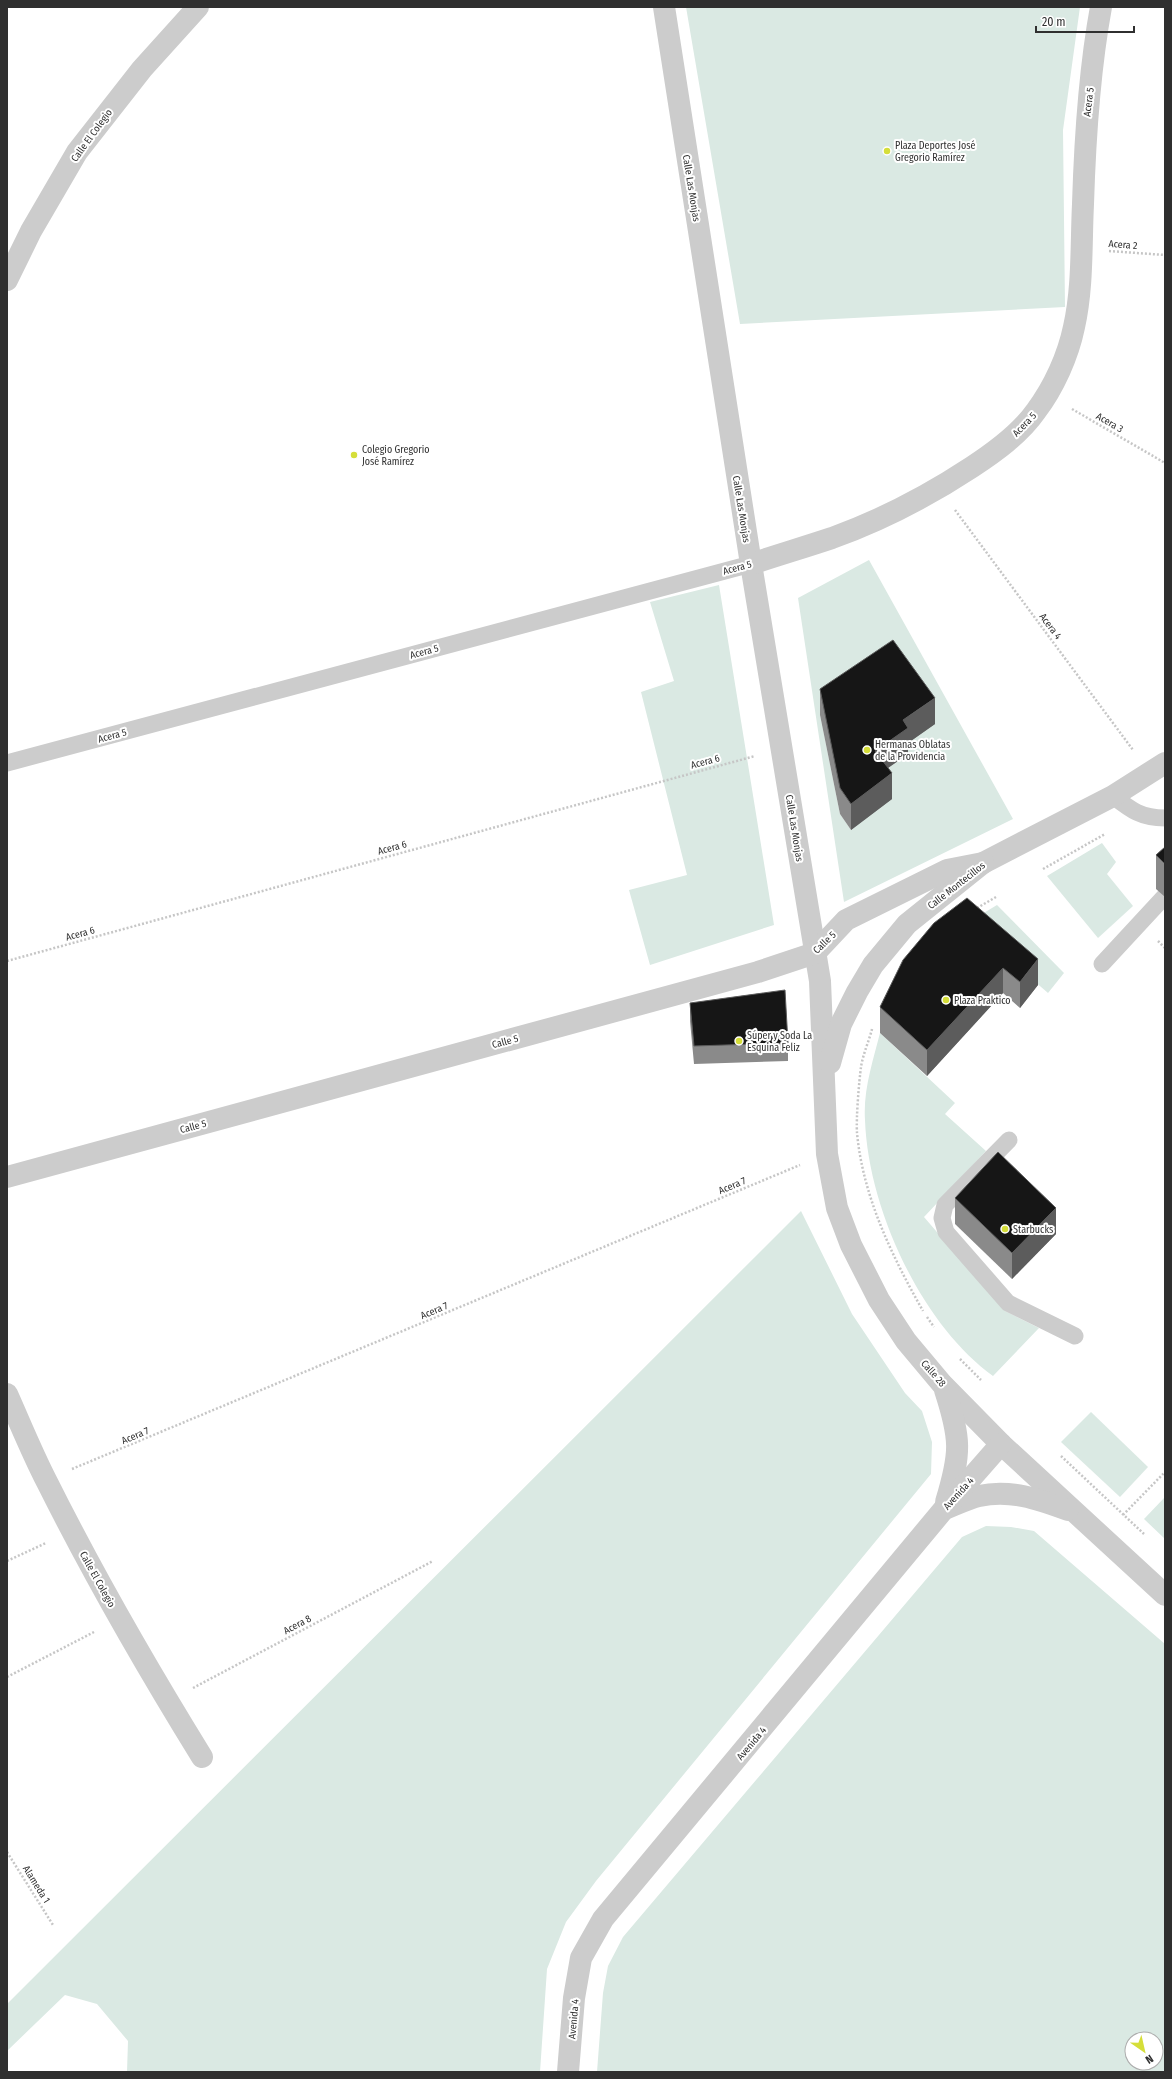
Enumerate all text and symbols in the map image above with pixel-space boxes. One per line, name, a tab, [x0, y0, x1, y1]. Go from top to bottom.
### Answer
scale bar	[1036, 8, 1134, 34]
text: 20 m	[1042, 15, 1066, 29]
street label: Acera 5	[1081, 86, 1097, 117]
street label: Calle El Colegio	[69, 107, 115, 164]
place label: Plaza Deportes José Gregorio Ramírez	[895, 140, 975, 164]
marker: Plaza Deportes José Gregorio Ramírez	[882, 146, 892, 156]
street label: Calle Las Monjas	[680, 154, 702, 222]
street label: Acera 2	[1108, 238, 1138, 252]
street label: Acera 5	[1010, 410, 1039, 439]
street label: Acera 3	[1094, 410, 1126, 436]
place label: Colegio Gregorio José Ramírez	[362, 444, 429, 468]
marker: Colegio Gregorio José Ramírez	[349, 450, 359, 460]
street label: Calle Las Monjas	[730, 475, 752, 543]
street label: Acera 5	[722, 558, 753, 578]
street label: Acera 4	[1037, 611, 1064, 642]
street label: Acera 5	[409, 642, 440, 662]
street label: Acera 5	[97, 726, 128, 746]
place label: Hermanas Oblatas de la Providencia	[875, 739, 950, 763]
marker: Hermanas Oblatas de la Providencia	[862, 745, 872, 755]
street label: Acera 6	[689, 752, 721, 772]
street label: Calle Las Monjas	[783, 794, 805, 862]
street label: Acera 6	[376, 838, 408, 858]
street label: Calle Montecillos	[926, 860, 988, 912]
street label: Acera 6	[64, 924, 96, 944]
street label: Calle 5	[811, 929, 839, 956]
marker: Plaza Praktico	[941, 995, 951, 1005]
place label: Plaza Praktico	[954, 995, 1011, 1007]
place label: Súper y Soda La Esquina Feliz	[747, 1029, 812, 1054]
street label: Calle 5	[491, 1033, 520, 1051]
marker: Súper y Soda La Esquina Feliz	[734, 1036, 744, 1046]
street label: Calle 5	[179, 1118, 208, 1136]
street label: Acera 7	[717, 1175, 748, 1197]
marker: Starbucks	[1000, 1224, 1010, 1234]
place label: Starbucks	[1013, 1224, 1053, 1236]
street label: Acera 7	[419, 1300, 450, 1322]
street label: Calle 28	[918, 1358, 948, 1390]
street label: Acera 7	[120, 1425, 151, 1447]
street label: Avenida 4	[941, 1475, 977, 1512]
street label: Calle El Colegio	[77, 1549, 117, 1610]
street label: Acera 8	[282, 1613, 313, 1637]
street label: Avenida 4	[734, 1724, 769, 1763]
street label: Alameda 1	[20, 1864, 52, 1905]
street label: Avenida 4	[566, 1999, 582, 2039]
north arrow	[1124, 2031, 1164, 2071]
text: N	[1143, 2052, 1156, 2066]

